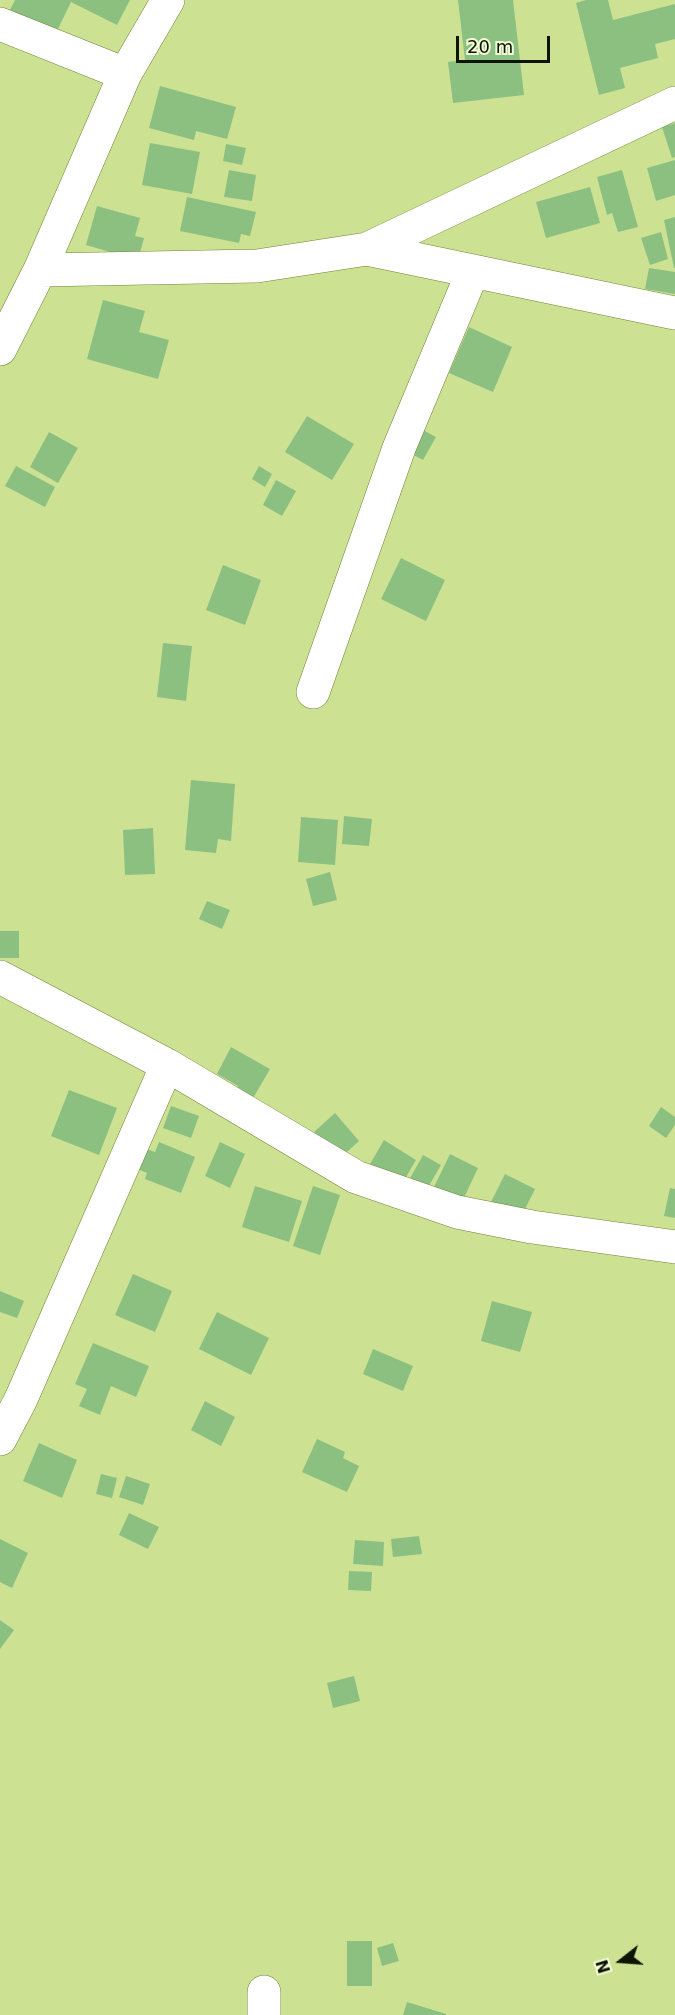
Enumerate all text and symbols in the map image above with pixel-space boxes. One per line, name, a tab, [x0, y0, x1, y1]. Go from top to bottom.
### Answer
scale bar	[459, 24, 554, 62]
text: 20 m	[467, 36, 513, 57]
north arrow	[591, 1931, 651, 1991]
text: N	[592, 1957, 614, 1976]

